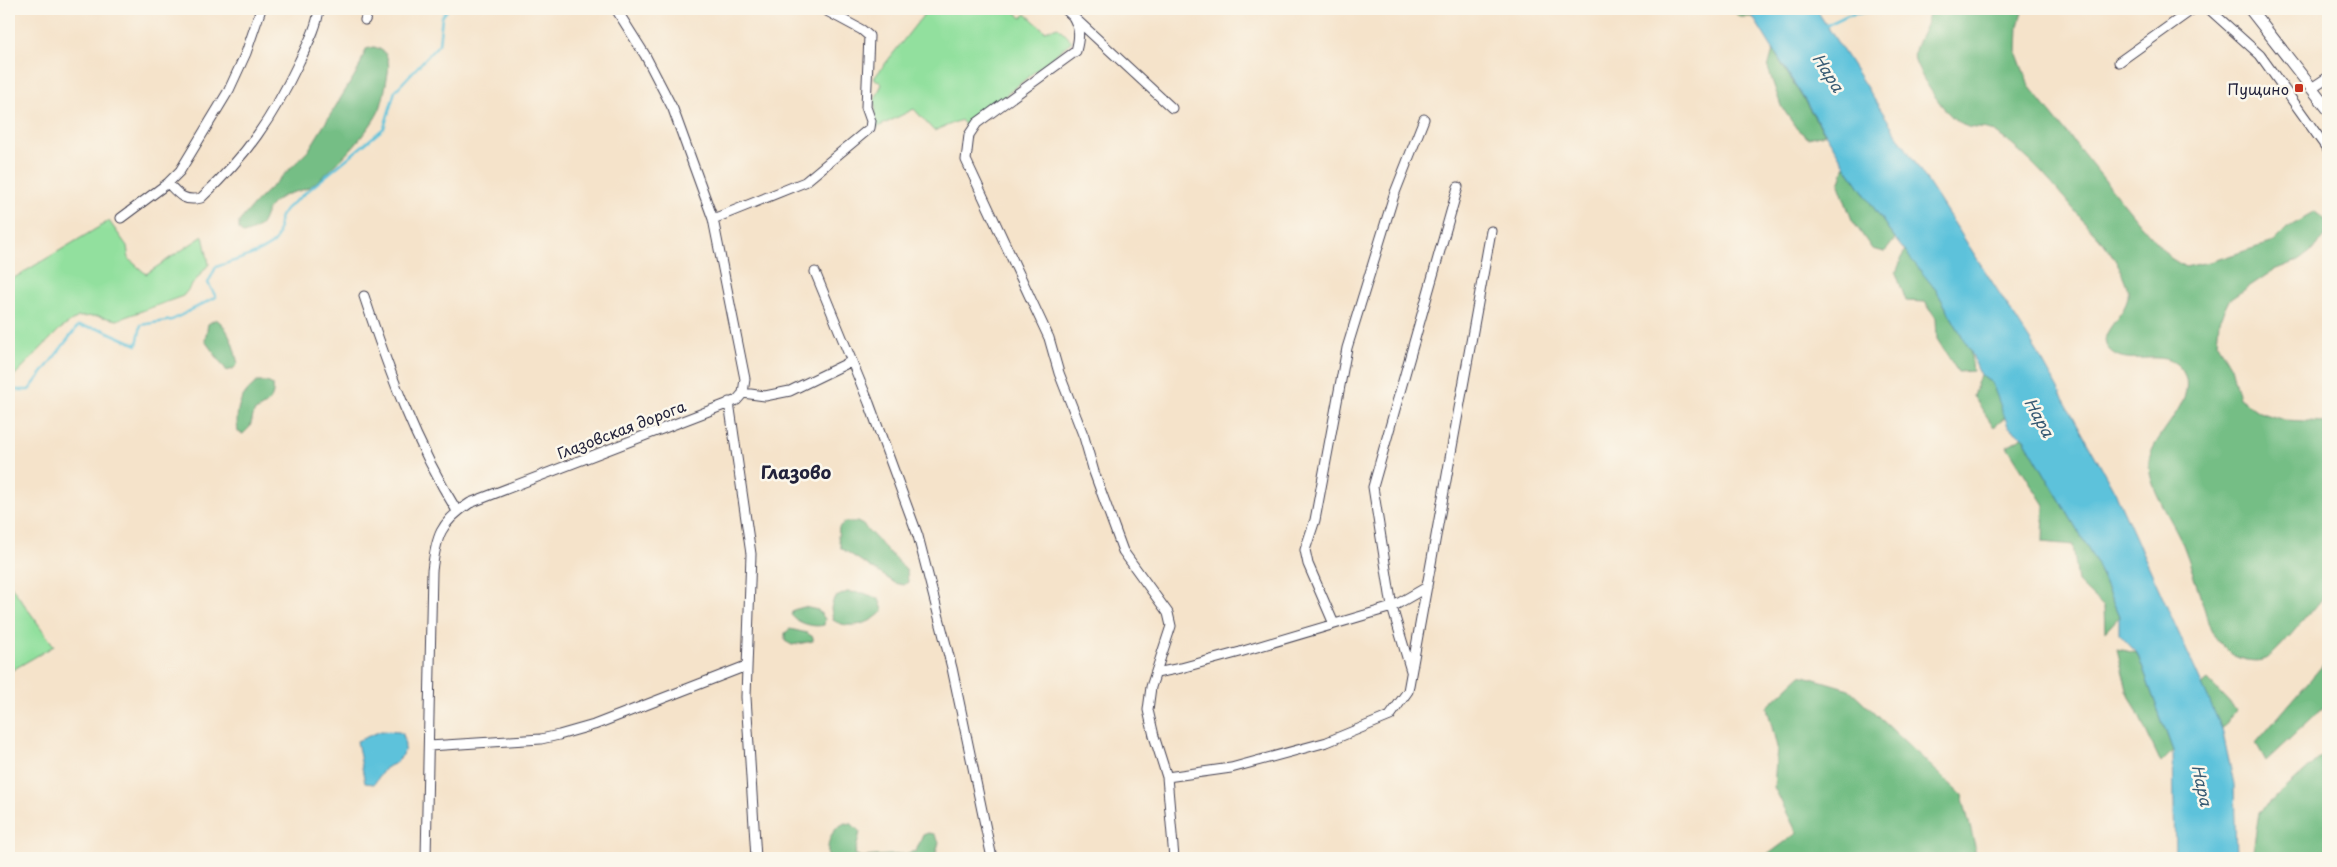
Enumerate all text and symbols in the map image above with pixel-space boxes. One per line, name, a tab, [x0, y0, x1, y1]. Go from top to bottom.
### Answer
water label: Нара	[1808, 48, 1851, 97]
place label: Пущино	[2228, 77, 2289, 100]
marker: Пущино	[2293, 82, 2305, 94]
water label: Нара	[2019, 393, 2061, 442]
street label: Глазовская дорога	[553, 394, 689, 464]
district label: Глазово	[761, 458, 832, 485]
water label: Нара	[2187, 762, 2220, 809]

